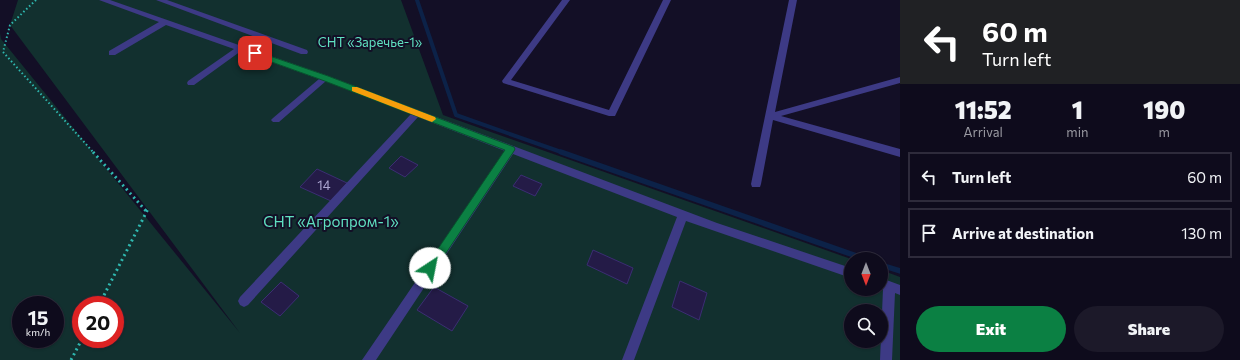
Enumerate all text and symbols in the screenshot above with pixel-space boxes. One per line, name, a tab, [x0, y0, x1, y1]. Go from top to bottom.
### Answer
text: 60 m	[982, 14, 1048, 48]
icon: left	[916, 16, 968, 68]
park label: СНТ «Заречье-1»	[318, 34, 422, 50]
pin	[238, 36, 272, 70]
icon: arrive	[244, 42, 266, 64]
text: Turn left	[982, 48, 1051, 70]
text: 11:52	[955, 95, 1012, 124]
text: 1	[1072, 95, 1083, 124]
text: 190	[1143, 95, 1185, 124]
text: Arrival	[964, 124, 1003, 140]
text: min	[1066, 124, 1088, 140]
text: m	[1159, 124, 1170, 140]
icon: left	[918, 166, 940, 188]
text: Turn left	[952, 168, 1011, 186]
text: 60 m	[1187, 168, 1222, 186]
house number: 14	[317, 177, 331, 193]
park label: СНТ «Агропром-1»	[263, 212, 399, 230]
icon: arrive	[918, 222, 940, 244]
text: Arrive at destination	[952, 224, 1094, 242]
text: 130 m	[1181, 224, 1222, 242]
position arrow	[409, 247, 451, 289]
north arrow	[844, 252, 888, 296]
map controls	[844, 252, 888, 348]
speed limit sign: 20	[72, 296, 124, 348]
button: search	[844, 304, 888, 348]
text: 15	[28, 305, 48, 329]
button: Exit	[916, 306, 1066, 352]
button: Share	[1074, 306, 1224, 352]
text: km/h	[26, 326, 50, 338]

